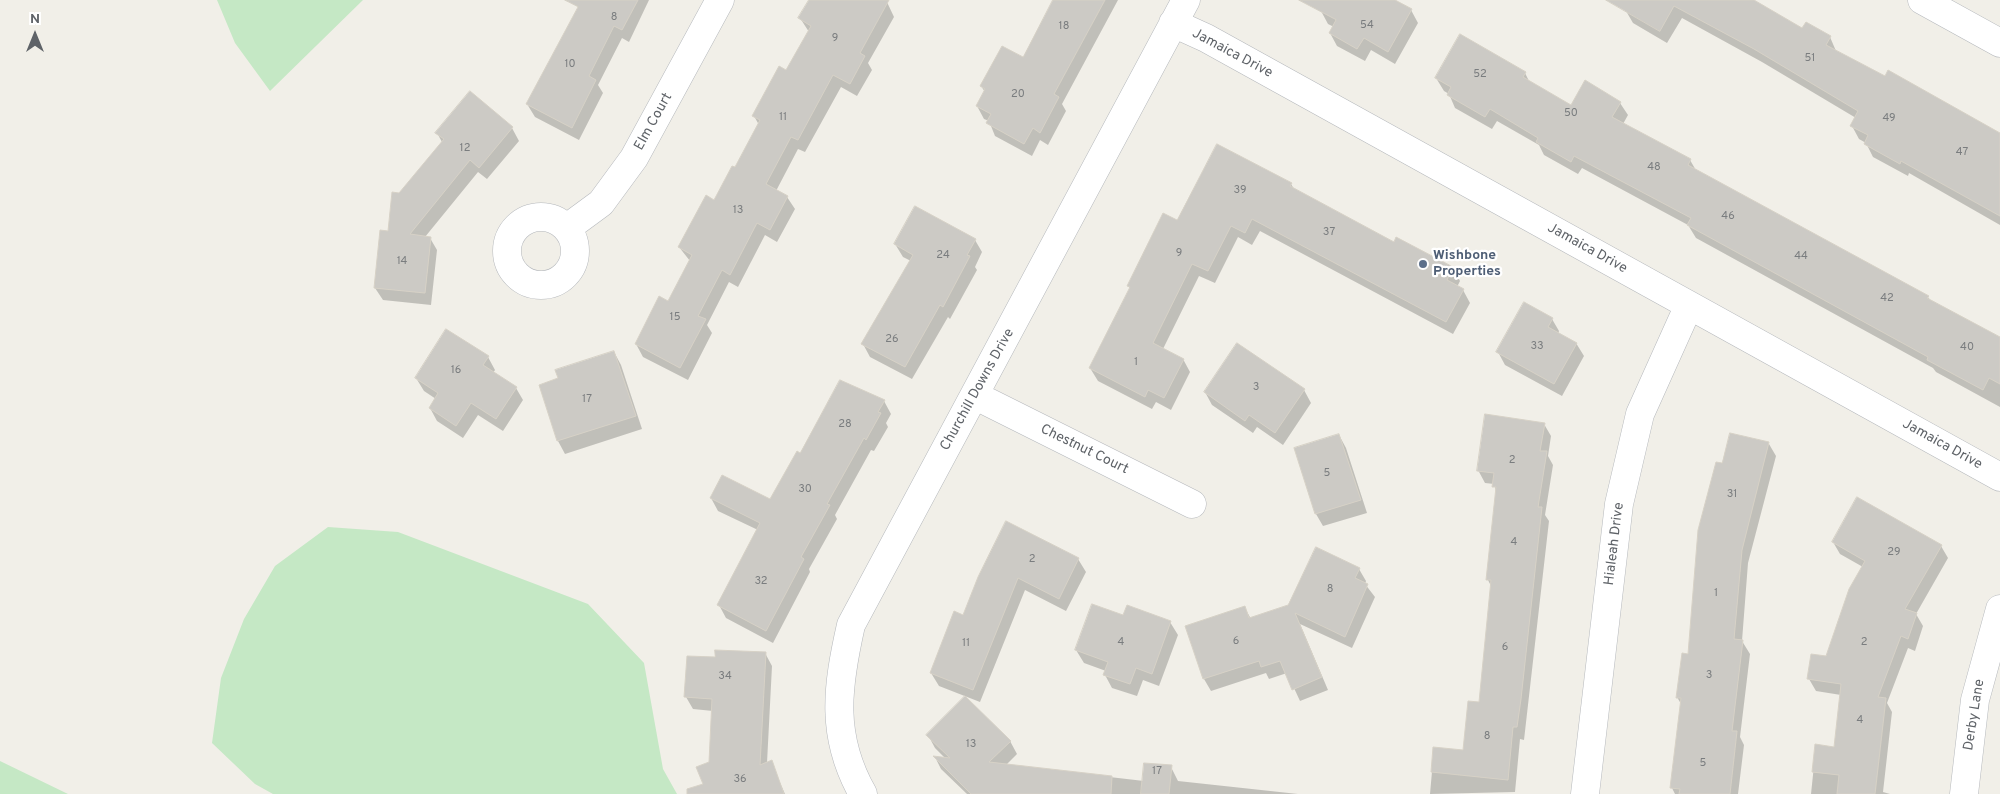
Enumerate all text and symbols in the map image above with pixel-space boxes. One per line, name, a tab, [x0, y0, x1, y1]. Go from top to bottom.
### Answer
north arrow	[10, 10, 60, 60]
text: N	[30, 11, 40, 28]
house number: 8	[611, 11, 617, 25]
house number: 54	[1360, 19, 1374, 33]
house number: 18	[1059, 20, 1069, 34]
street label: Jamaica Drive	[1189, 26, 1275, 82]
house number: 9	[832, 32, 838, 46]
house number: 51	[1805, 52, 1815, 66]
house number: 10	[564, 58, 576, 72]
house number: 52	[1473, 68, 1487, 82]
house number: 20	[1011, 88, 1025, 102]
street label: Elm Court	[631, 90, 677, 154]
house number: 50	[1564, 107, 1578, 121]
house number: 11	[779, 111, 787, 125]
house number: 49	[1882, 112, 1896, 126]
house number: 12	[460, 142, 470, 156]
house number: 47	[1956, 146, 1968, 160]
house number: 48	[1647, 161, 1661, 175]
house number: 39	[1234, 184, 1246, 198]
house number: 13	[733, 204, 743, 218]
house number: 46	[1721, 210, 1735, 224]
street label: Jamaica Drive	[1544, 220, 1630, 278]
house number: 37	[1323, 226, 1335, 240]
house number: 9	[1176, 247, 1182, 261]
place label: Wishbone Properties	[1433, 248, 1501, 280]
house number: 24	[936, 249, 950, 263]
house number: 44	[1794, 250, 1808, 264]
house number: 14	[397, 255, 407, 269]
marker: Wishbone Properties	[1417, 258, 1429, 270]
house number: 42	[1880, 292, 1894, 306]
house number: 15	[670, 311, 680, 325]
street label: Churchill Downs Drive	[937, 326, 1019, 454]
house number: 26	[885, 333, 899, 347]
house number: 33	[1530, 340, 1544, 354]
house number: 40	[1960, 341, 1974, 355]
house number: 1	[1134, 356, 1138, 370]
house number: 16	[451, 364, 461, 378]
house number: 3	[1253, 381, 1259, 395]
house number: 17	[582, 393, 592, 407]
street label: Jamaica Drive	[1899, 416, 1985, 474]
house number: 28	[838, 418, 852, 432]
street label: Chestnut Court	[1037, 421, 1131, 479]
house number: 2	[1509, 454, 1515, 468]
house number: 5	[1324, 467, 1330, 481]
house number: 30	[798, 483, 812, 497]
house number: 31	[1727, 488, 1737, 502]
street label: Hialeah Drive	[1602, 502, 1628, 586]
house number: 4	[1511, 536, 1517, 550]
house number: 29	[1887, 546, 1901, 560]
house number: 2	[1029, 553, 1035, 567]
house number: 32	[754, 575, 768, 589]
house number: 8	[1327, 583, 1333, 597]
house number: 1	[1714, 587, 1718, 601]
house number: 6	[1233, 635, 1239, 649]
house number: 4	[1118, 636, 1124, 650]
house number: 2	[1861, 636, 1867, 650]
house number: 11	[962, 637, 970, 651]
house number: 6	[1502, 641, 1508, 655]
house number: 3	[1706, 669, 1712, 683]
house number: 34	[718, 670, 732, 684]
street label: Derby Lane	[1961, 678, 1989, 752]
house number: 4	[1857, 714, 1863, 728]
house number: 8	[1484, 730, 1490, 744]
house number: 13	[966, 738, 976, 752]
house number: 5	[1700, 757, 1706, 771]
house number: 17	[1152, 765, 1162, 779]
house number: 36	[733, 773, 747, 787]

